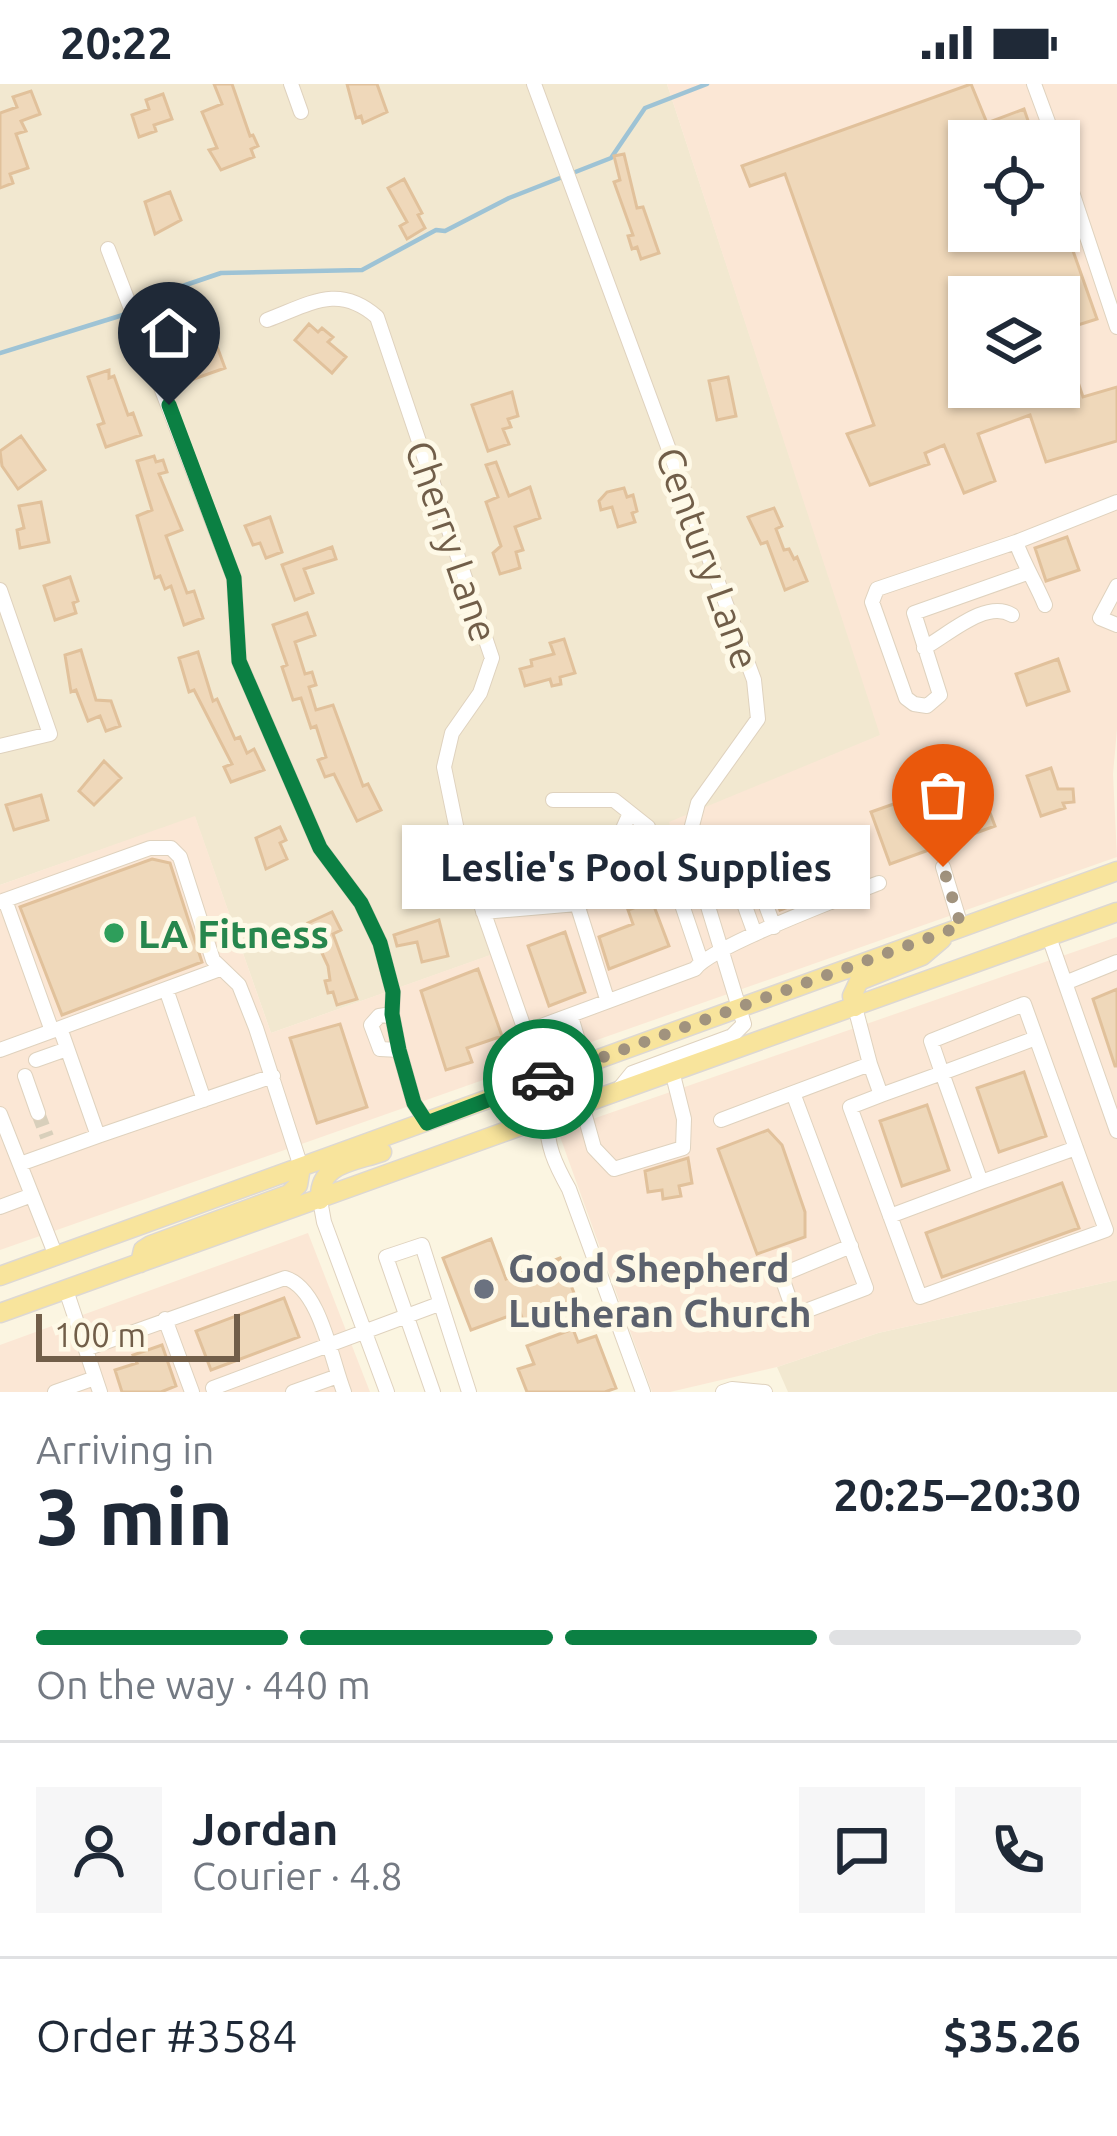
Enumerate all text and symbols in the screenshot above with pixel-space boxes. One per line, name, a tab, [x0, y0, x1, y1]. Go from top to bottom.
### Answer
text: 20:22	[60, 17, 173, 68]
map controls	[948, 120, 1080, 408]
button: locate	[948, 120, 1080, 252]
button: layers	[948, 276, 1080, 408]
pin	[118, 282, 220, 405]
icon: home	[136, 300, 202, 366]
street label: Cherry Lane	[398, 435, 506, 647]
street label: Century Lane	[648, 441, 768, 675]
pin	[892, 744, 994, 867]
icon: bag	[910, 762, 976, 828]
callout: Leslie's Pool Supplies	[403, 825, 871, 909]
text: Leslie's Pool Supplies	[440, 845, 832, 888]
place label: LA Fitness	[138, 912, 329, 955]
marker: LA Fitness	[101, 920, 127, 946]
courier	[483, 1019, 603, 1139]
icon: car	[510, 1046, 576, 1112]
place label: Good Shepherd Lutheran Church	[508, 1246, 812, 1334]
marker: Good Shepherd Lutheran Church	[471, 1276, 497, 1302]
scale bar	[36, 1308, 240, 1361]
text: 100 m	[54, 1316, 146, 1353]
text: Arriving in	[36, 1428, 214, 1471]
text: 20:25–20:30	[833, 1469, 1081, 1520]
text: 3 min	[36, 1472, 233, 1560]
text: On the way · 440 m	[36, 1663, 371, 1706]
button: person	[36, 1787, 162, 1913]
button: chat	[799, 1787, 925, 1913]
button: phone	[955, 1787, 1081, 1913]
text: Jordan	[192, 1803, 338, 1854]
text: Courier · 4.8	[192, 1854, 403, 1897]
text: Order #3584	[36, 2010, 298, 2061]
text: $35.26	[943, 2010, 1081, 2061]

